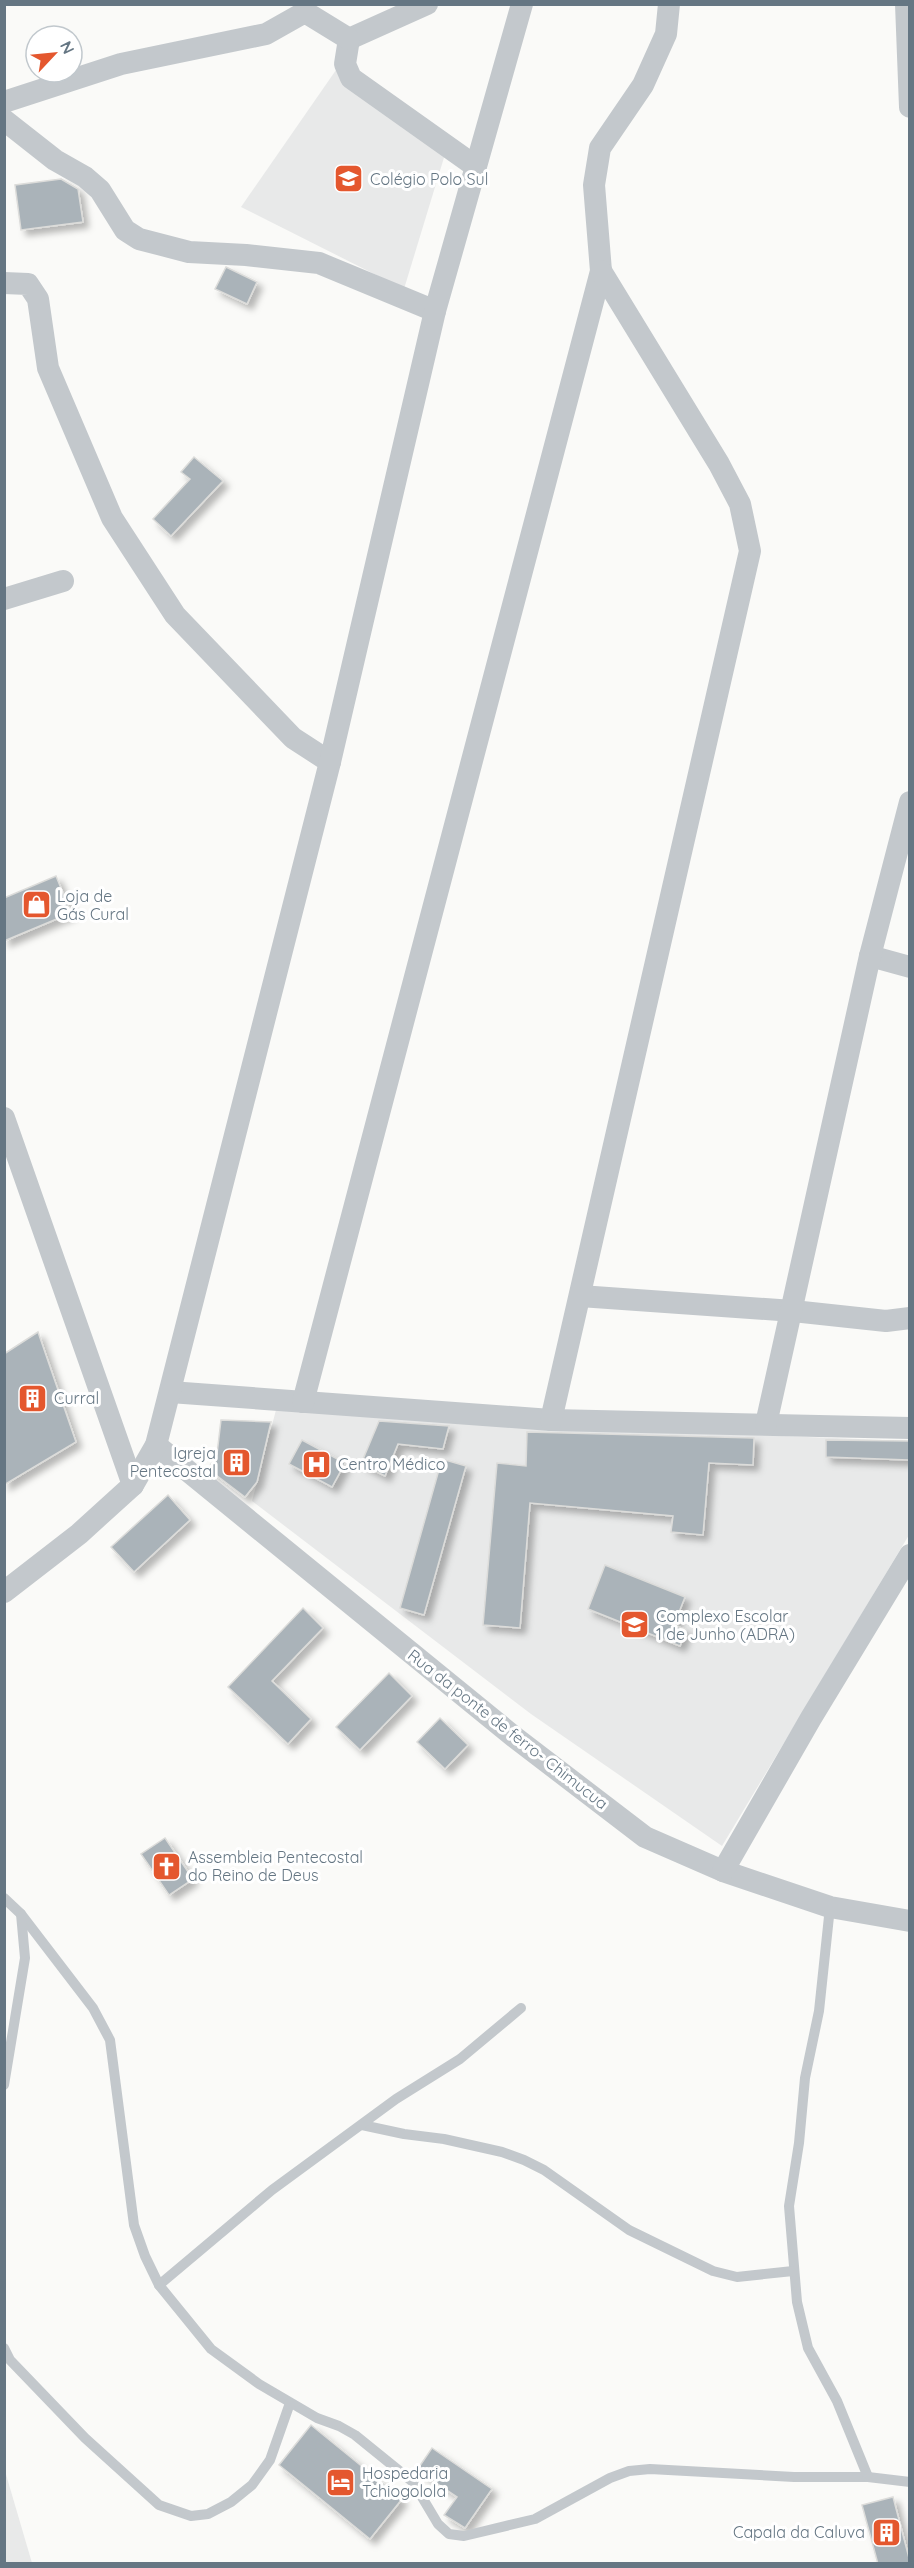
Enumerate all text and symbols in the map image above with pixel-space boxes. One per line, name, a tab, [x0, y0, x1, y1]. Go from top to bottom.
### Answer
north arrow	[24, 24, 84, 84]
text: N	[56, 38, 79, 57]
school or university icon: Colégio Polo Sul	[333, 163, 365, 195]
place label: Colégio Polo Sul	[370, 169, 488, 189]
place label: Loja de Gás Cural	[57, 886, 129, 924]
shop icon: Loja de Gás Cural	[20, 889, 52, 921]
building icon: Curral	[17, 1382, 49, 1414]
place label: Curral	[54, 1388, 99, 1408]
place label: Igreja Pentecostal	[130, 1443, 216, 1481]
building icon: Igreja Pentecostal	[221, 1446, 253, 1478]
hospital icon: Centro Médico	[301, 1448, 333, 1480]
place label: Centro Médico	[338, 1454, 445, 1474]
place label: Complexo Escolar 1 de Junho (ADRA)	[656, 1606, 795, 1644]
school or university icon: Complexo Escolar 1 de Junho (ADRA)	[619, 1609, 651, 1641]
street label: Rua da ponte de ferro- Chimucua	[404, 1645, 612, 1813]
place label: Assembleia Pentecostal do Reino de Deus	[188, 1847, 363, 1885]
church icon: Assembleia Pentecostal do Reino de Deus	[151, 1850, 183, 1882]
place label: Hospedaria Tchiogolola	[362, 2463, 448, 2501]
hotel icon: Hospedaria Tchiogolola	[325, 2466, 357, 2498]
building icon: Capala da Caluva	[870, 2516, 902, 2548]
place label: Capala da Caluva	[733, 2522, 865, 2542]

